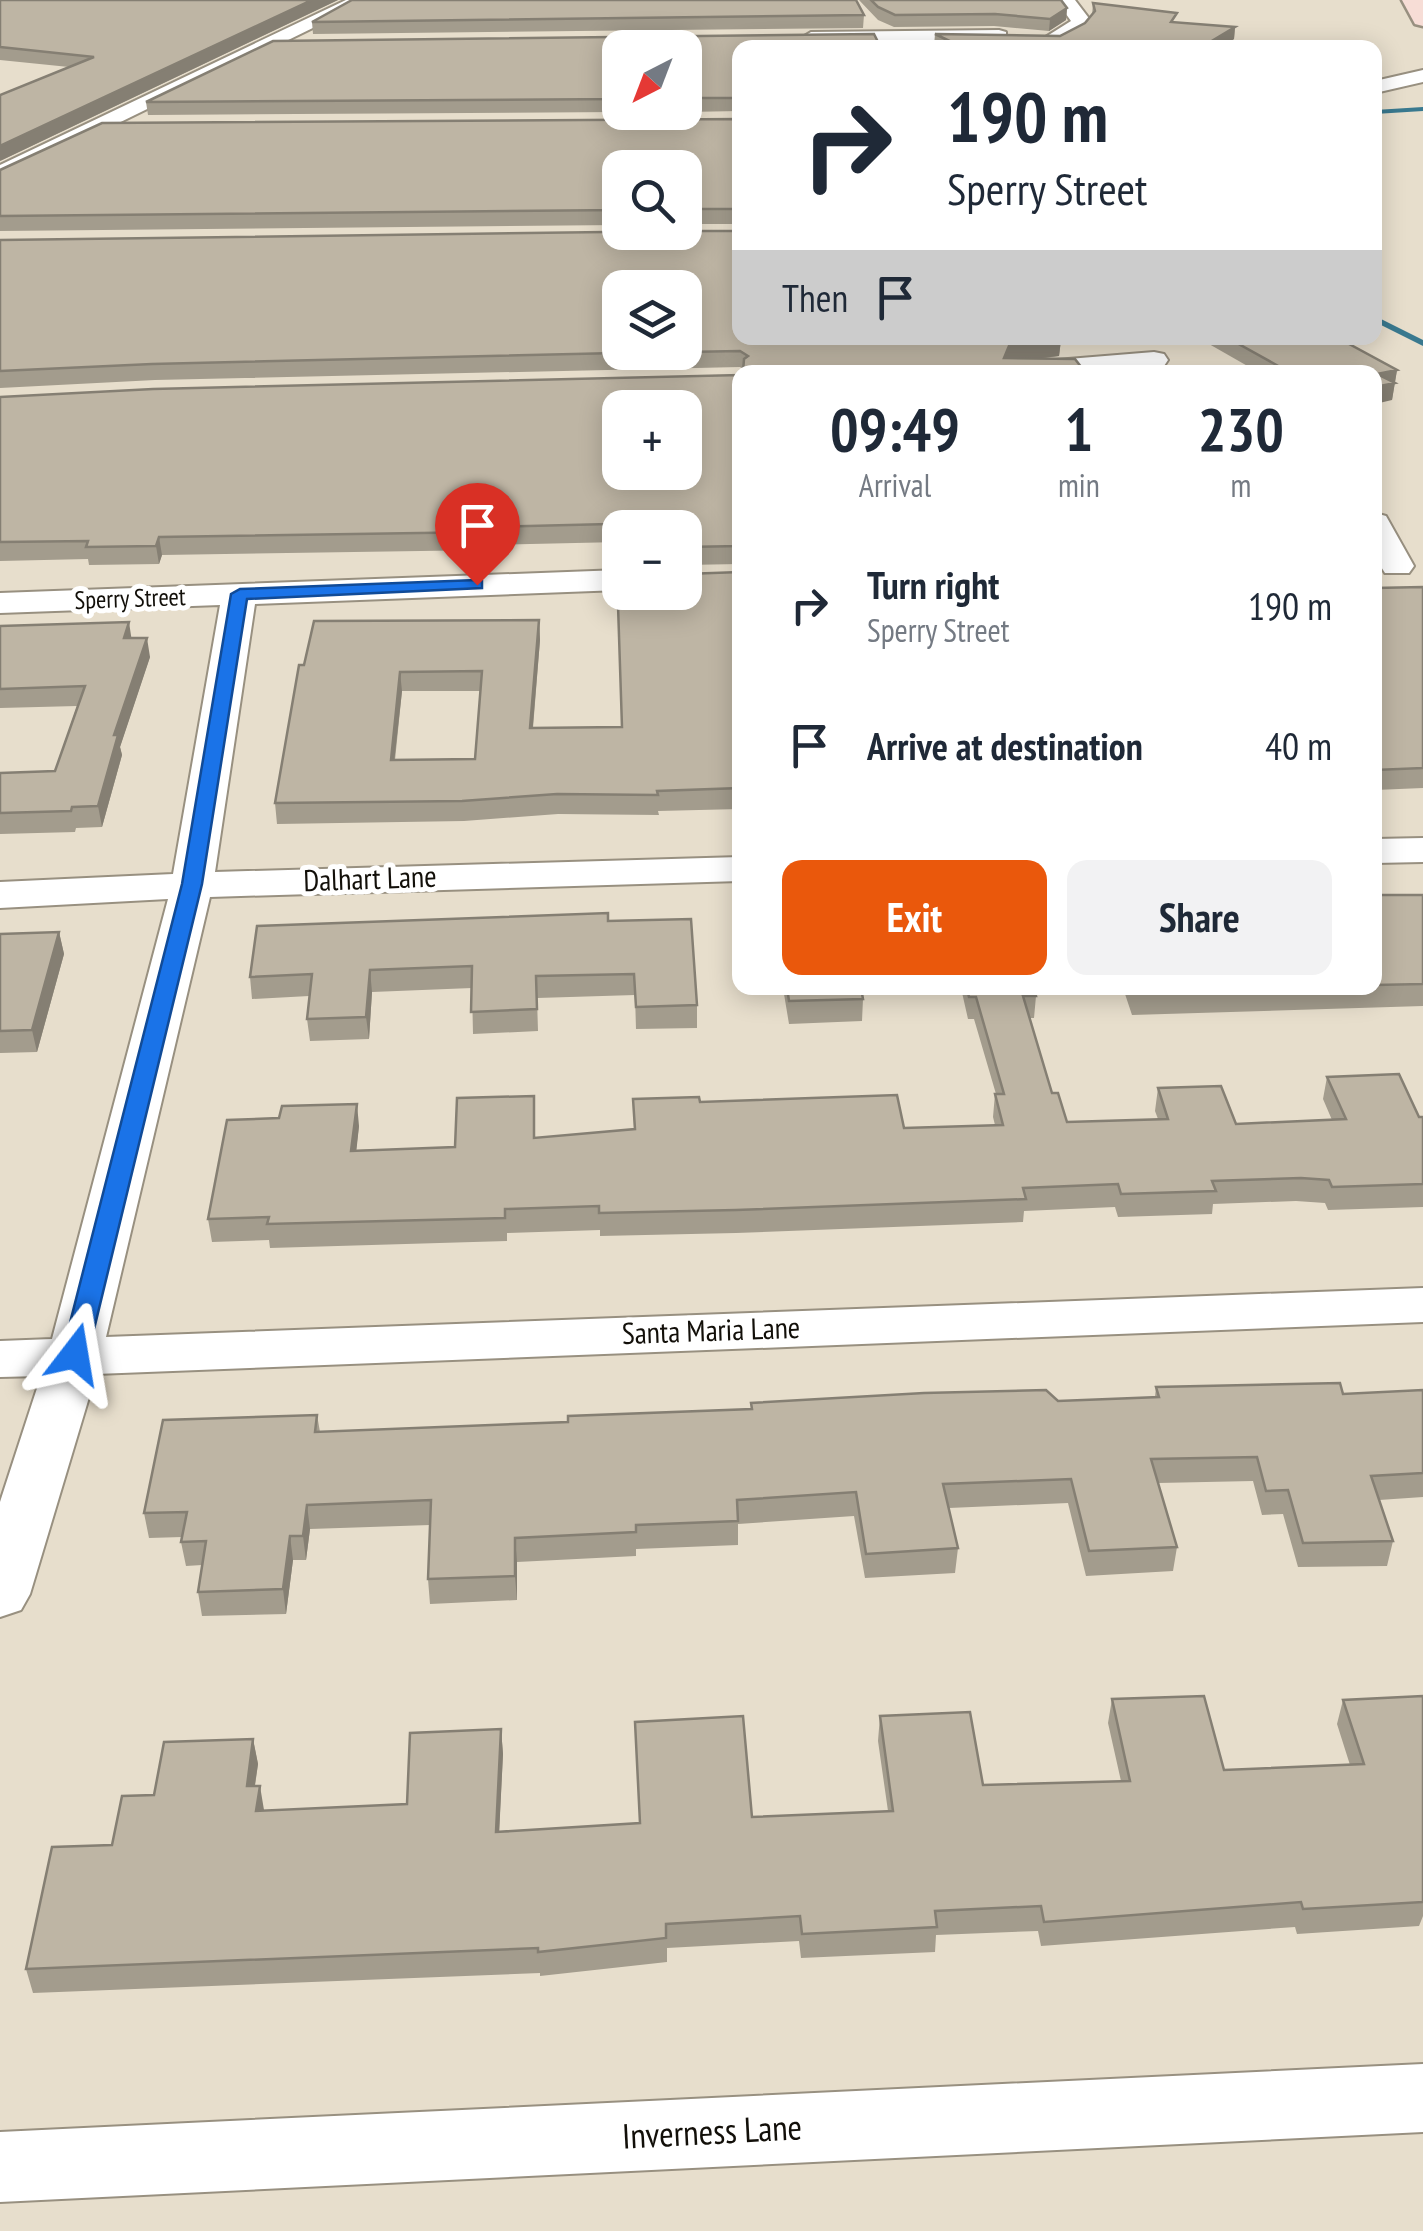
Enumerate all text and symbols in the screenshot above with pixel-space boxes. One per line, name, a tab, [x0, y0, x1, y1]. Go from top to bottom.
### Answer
north arrow	[602, 30, 702, 130]
map controls	[602, 30, 702, 610]
text: 190 m	[947, 71, 1108, 161]
icon: right	[782, 80, 912, 210]
button: search	[602, 150, 702, 250]
text: Sperry Street	[947, 159, 1147, 217]
button: layers	[602, 270, 702, 370]
icon: arrive	[868, 270, 923, 325]
text: Then	[782, 273, 848, 322]
button: +	[602, 390, 702, 490]
text: 09:49	[830, 390, 960, 468]
text: 1	[1065, 390, 1093, 468]
text: 230	[1198, 390, 1284, 468]
text: Arrival	[859, 464, 931, 506]
text: min	[1058, 464, 1100, 506]
text: m	[1230, 464, 1251, 506]
pin	[435, 483, 520, 586]
icon: arrive	[450, 498, 505, 553]
button: −	[602, 510, 702, 610]
text: Turn right	[867, 560, 999, 609]
icon: right	[782, 578, 837, 633]
street label: Sperry Street	[74, 580, 186, 616]
text: 190 m	[1248, 581, 1332, 630]
text: Sperry Street	[867, 609, 1010, 651]
icon: arrive	[782, 718, 837, 773]
text: Arrive at destination	[867, 721, 1143, 770]
text: 40 m	[1265, 721, 1332, 770]
street label: Dalhart Lane	[303, 856, 437, 899]
button: Exit	[782, 860, 1047, 975]
button: Share	[1067, 860, 1332, 975]
position arrow	[23, 1302, 127, 1406]
street label: Santa Maria Lane	[621, 1307, 801, 1352]
street label: Inverness Lane	[621, 2103, 803, 2159]

